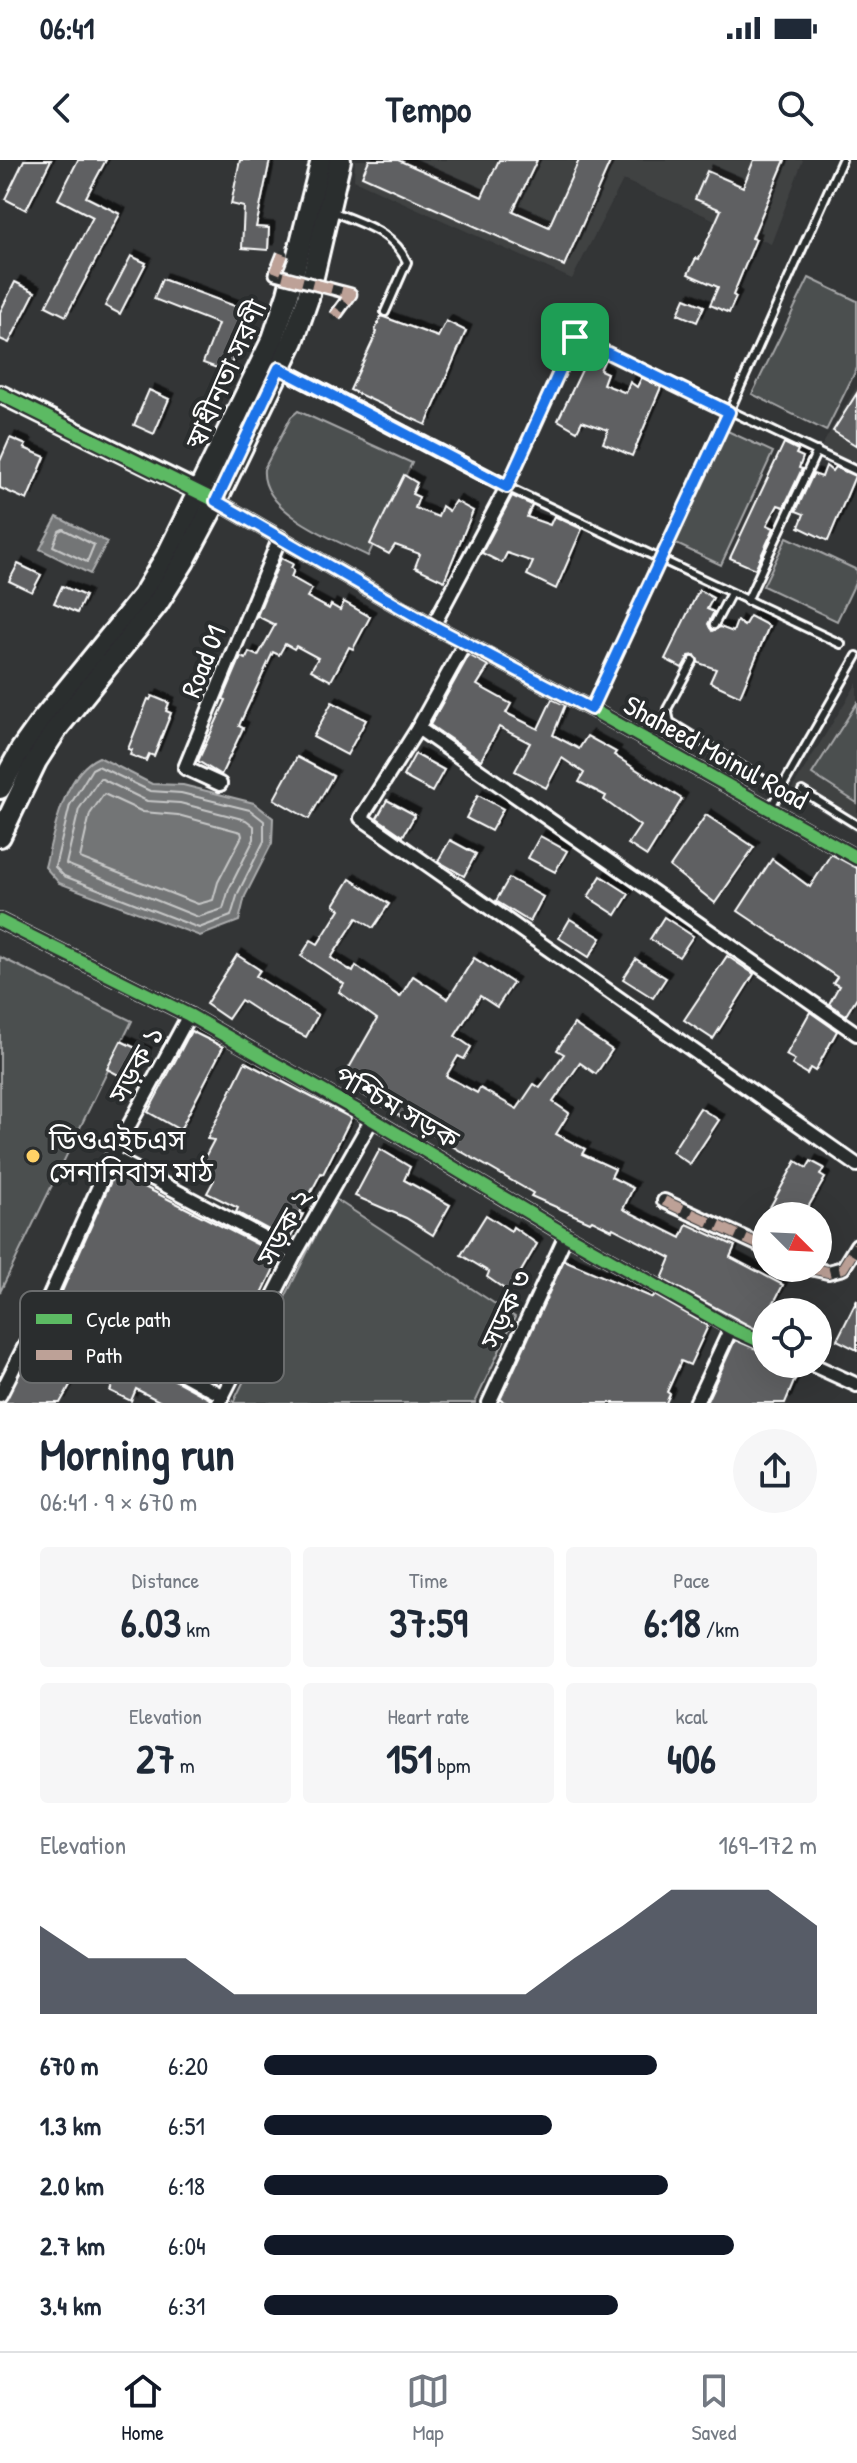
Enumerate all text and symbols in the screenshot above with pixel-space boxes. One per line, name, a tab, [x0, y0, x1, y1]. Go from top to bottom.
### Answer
text: 06:41	[40, 8, 95, 48]
text: Tempo	[386, 84, 471, 133]
icon: back	[40, 86, 84, 130]
icon: search	[773, 86, 817, 130]
street label: স্বাধীনতা সরণী	[176, 293, 276, 455]
pin	[541, 303, 609, 371]
icon: arrive	[553, 315, 597, 359]
street label: Road 01	[171, 619, 235, 703]
street label: Shaheed Moinul Road	[617, 686, 815, 818]
street label: সড়ক ১	[99, 1018, 173, 1110]
street label: পশ্চিম সড়ক	[328, 1056, 466, 1158]
place label: ডিওএইচএস সেনানিবাস মাঠ	[48, 1121, 214, 1191]
marker: ডিওএইচএস সেনানিবাস মাঠ	[24, 1147, 42, 1165]
street label: সড়ক ২	[247, 1181, 321, 1273]
north arrow	[752, 1202, 832, 1282]
map controls	[752, 1202, 832, 1378]
street label: সড়ক ৩	[471, 1263, 541, 1356]
legend	[20, 1291, 284, 1383]
button: locate	[752, 1298, 832, 1378]
text: Cycle path	[86, 1304, 170, 1334]
text: Path	[86, 1340, 122, 1370]
text: Morning run	[40, 1424, 235, 1484]
button: share	[733, 1429, 817, 1513]
text: 06:41 · 9 × 670 m	[40, 1484, 197, 1519]
text: Distance	[132, 1565, 199, 1595]
text: Time	[409, 1565, 448, 1595]
text: Pace	[673, 1565, 710, 1595]
text: 6.03	[121, 1595, 181, 1649]
text: 37:59	[389, 1595, 468, 1649]
text: 6:18	[644, 1595, 701, 1649]
text: km	[181, 1614, 210, 1644]
text: /km	[701, 1614, 739, 1644]
text: Elevation	[129, 1701, 202, 1731]
text: Heart rate	[387, 1701, 470, 1731]
text: kcal	[675, 1701, 708, 1731]
text: 27	[136, 1731, 175, 1785]
text: 151	[386, 1731, 432, 1785]
text: 406	[667, 1731, 716, 1785]
text: m	[175, 1750, 195, 1780]
text: bpm	[432, 1750, 471, 1780]
text: Elevation	[40, 1827, 126, 1862]
text: 169–172 m	[719, 1827, 817, 1862]
text: 670 m	[40, 2048, 99, 2083]
text: 6:20	[168, 2048, 208, 2083]
text: 1.3 km	[40, 2108, 101, 2143]
text: 6:51	[168, 2108, 205, 2143]
text: 2.0 km	[40, 2168, 104, 2203]
text: 6:18	[168, 2168, 205, 2203]
text: 2.7 km	[40, 2228, 105, 2263]
text: 6:04	[168, 2228, 206, 2263]
text: 3.4 km	[40, 2288, 101, 2323]
text: 6:31	[168, 2288, 206, 2323]
tab: Home	[121, 2369, 165, 2447]
tab: Map	[406, 2369, 450, 2447]
tab: Saved	[691, 2369, 736, 2447]

